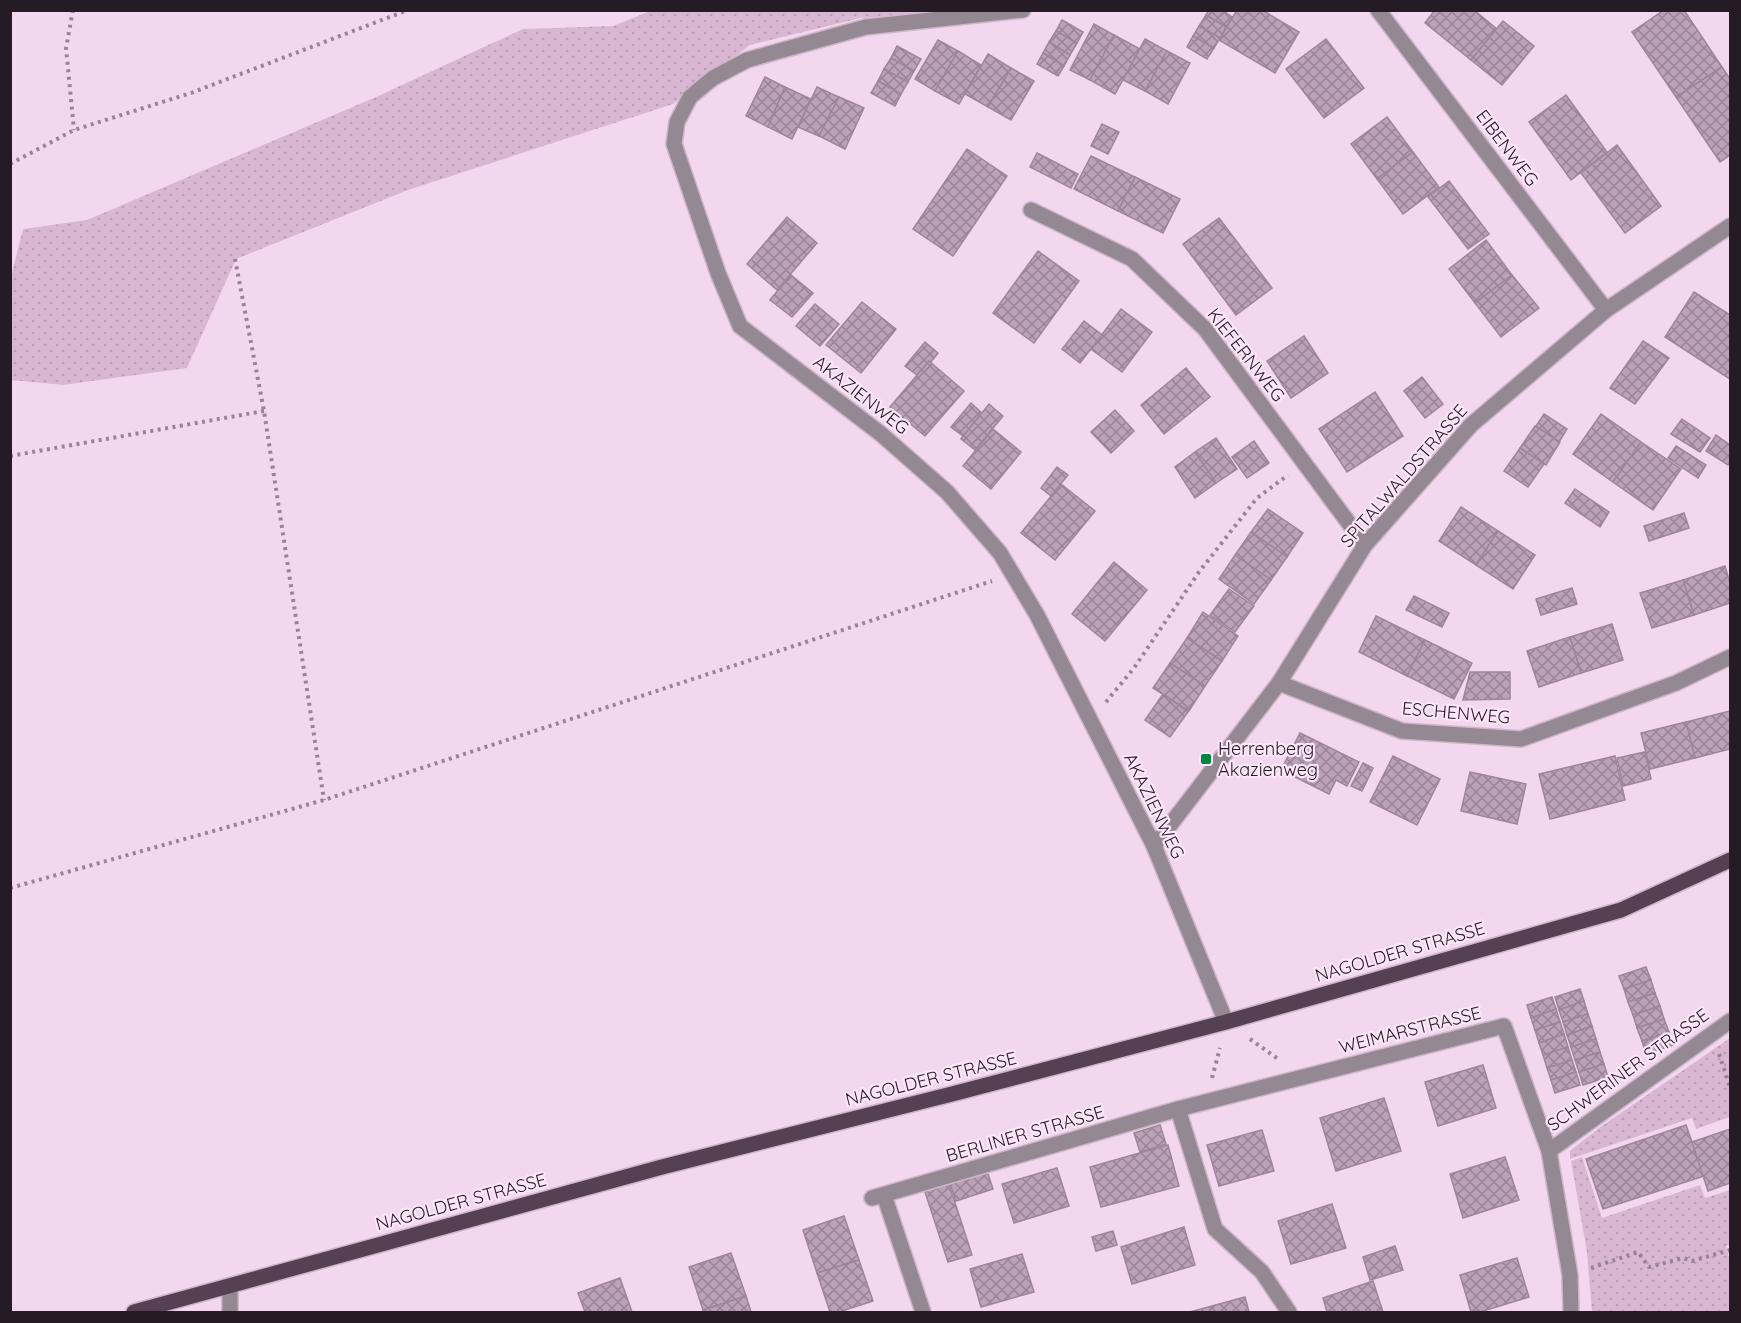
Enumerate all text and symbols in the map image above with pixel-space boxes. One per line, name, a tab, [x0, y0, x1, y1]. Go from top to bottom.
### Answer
street label: EIBENWEG	[1471, 105, 1544, 191]
street label: KIEFERNWEG	[1203, 303, 1290, 406]
street label: AKAZIENWEG	[809, 350, 914, 439]
street label: SPITALWALDSTRASSE	[1335, 399, 1472, 552]
street label: ESCHENWEG	[1401, 696, 1511, 729]
place label: Herrenberg Akazienweg	[1218, 737, 1318, 781]
street label: AKAZIENWEG	[1119, 749, 1190, 862]
marker: Herrenberg Akazienweg	[1199, 752, 1213, 766]
street label: NAGOLDER STRASSE	[1312, 916, 1488, 987]
street label: WEIMARSTRASSE	[1336, 1001, 1483, 1058]
street label: SCHWERINER STRASSE	[1542, 1003, 1713, 1136]
street label: NAGOLDER STRASSE	[843, 1046, 1019, 1111]
street label: BERLINER STRASSE	[943, 1100, 1107, 1167]
street label: NAGOLDER STRASSE	[373, 1168, 549, 1235]

